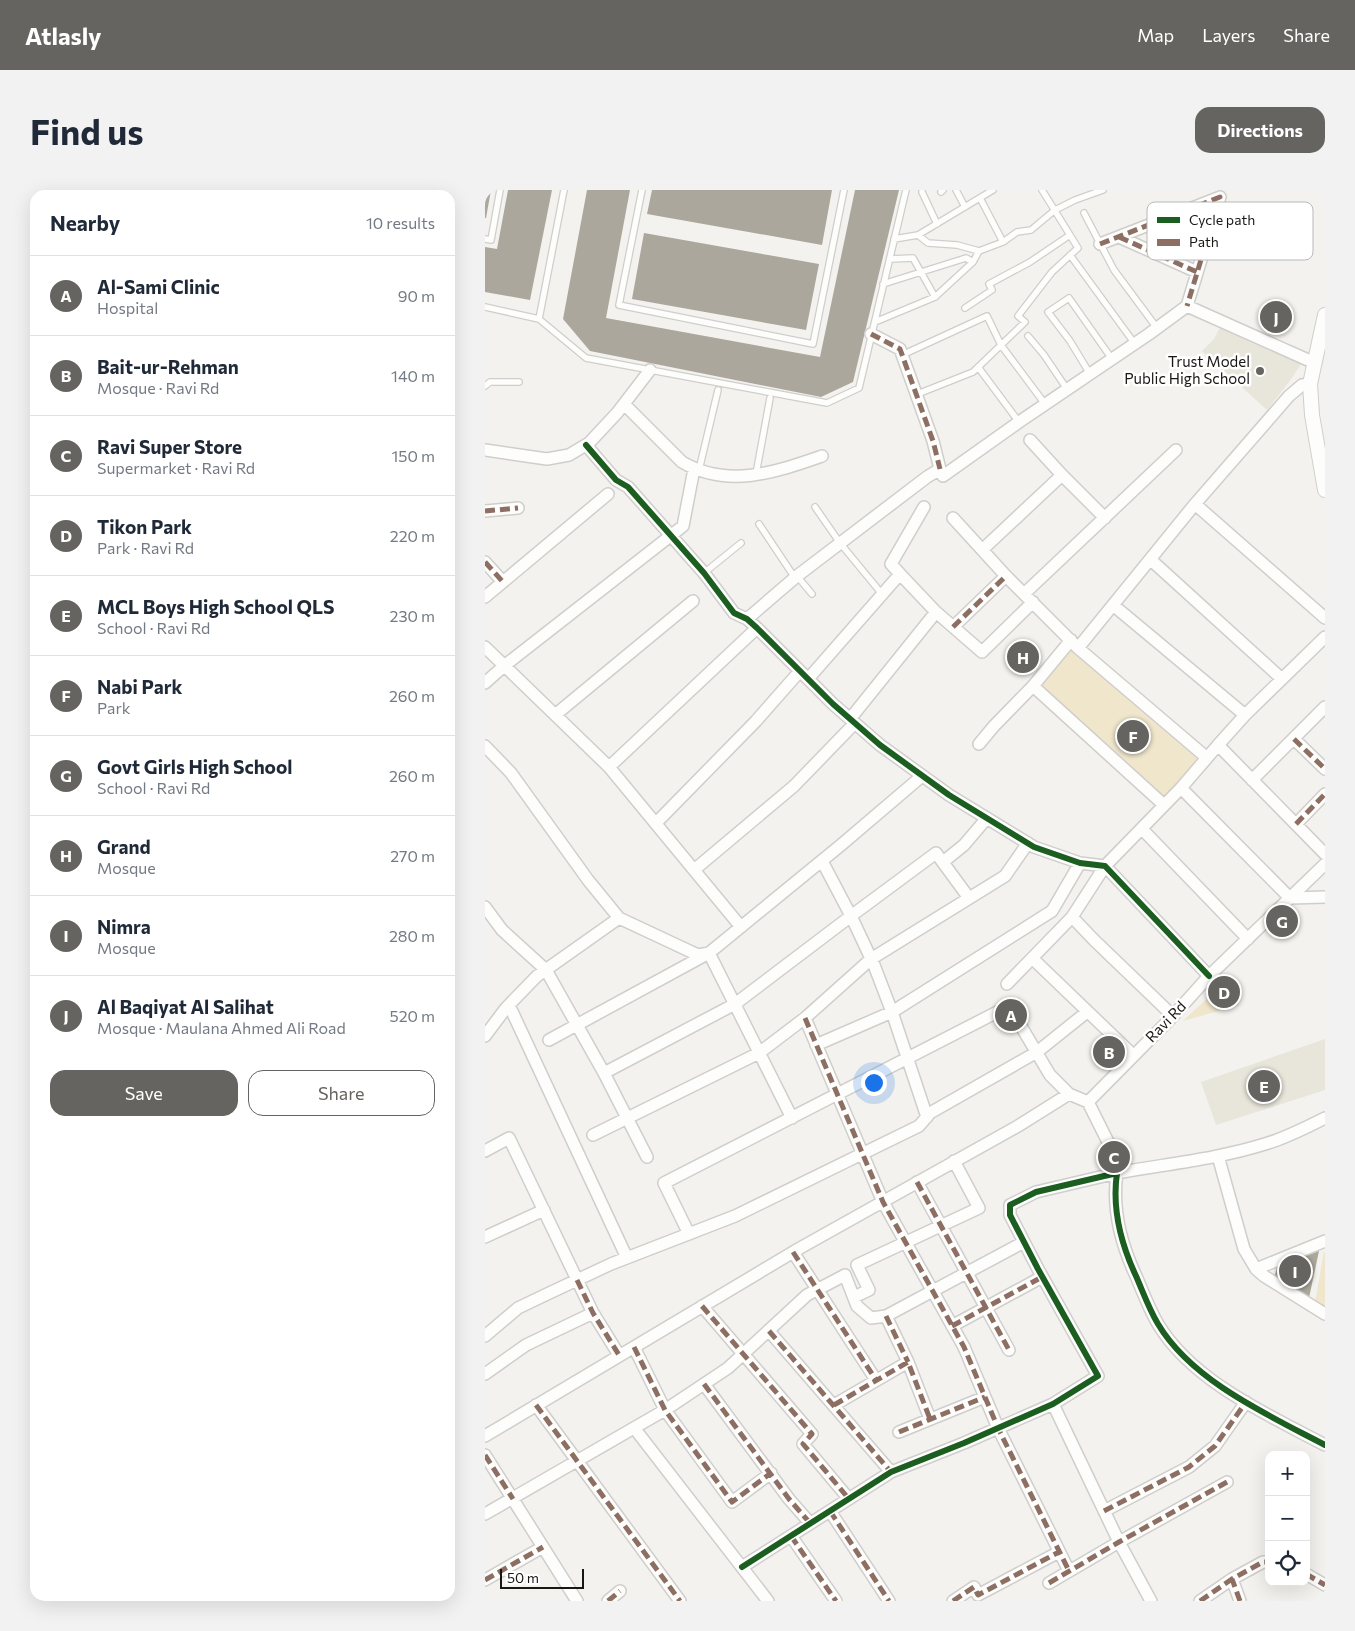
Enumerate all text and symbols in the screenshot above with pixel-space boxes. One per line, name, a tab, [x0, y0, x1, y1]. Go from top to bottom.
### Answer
text: Atlasly	[25, 21, 102, 50]
text: Map	[1137, 24, 1174, 46]
text: Layers	[1202, 24, 1255, 46]
text: Share	[1283, 24, 1330, 46]
button: Directions	[1195, 107, 1325, 153]
text: Find us	[30, 109, 144, 152]
legend	[1147, 202, 1313, 260]
text: Nearby	[50, 210, 120, 235]
text: Cycle path	[1189, 211, 1255, 228]
text: 10 results	[366, 213, 435, 232]
text: Path	[1189, 233, 1219, 250]
text: Al-Sami Clinic	[97, 275, 220, 298]
text: A	[60, 286, 72, 305]
text: 90 m	[398, 286, 435, 305]
text: Hospital	[97, 298, 158, 317]
pin: J	[1260, 298, 1292, 336]
place label: Trust Model Public High School	[1124, 352, 1250, 387]
text: Bait-ur-Rehman	[97, 355, 239, 378]
marker: Trust Model Public High School	[1254, 365, 1266, 377]
text: B	[61, 366, 71, 385]
text: 140 m	[391, 366, 435, 385]
text: Mosque · Ravi Rd	[97, 378, 219, 397]
text: Ravi Super Store	[97, 435, 242, 458]
text: C	[61, 446, 71, 465]
text: 150 m	[392, 446, 435, 465]
text: Supermarket · Ravi Rd	[97, 458, 255, 477]
text: Tikon Park	[97, 515, 192, 538]
text: D	[60, 526, 72, 545]
text: 220 m	[390, 526, 435, 545]
text: Park · Ravi Rd	[97, 538, 194, 557]
text: MCL Boys High School QLS	[97, 595, 334, 618]
text: E	[61, 606, 71, 625]
text: 230 m	[390, 606, 435, 625]
text: School · Ravi Rd	[97, 618, 210, 637]
pin: H	[1007, 638, 1039, 676]
text: Nabi Park	[97, 675, 183, 698]
text: F	[61, 686, 71, 705]
text: 260 m	[389, 686, 435, 705]
text: Park	[97, 698, 130, 717]
pin: F	[1117, 717, 1149, 755]
text: Govt Girls High School	[97, 755, 293, 778]
text: G	[60, 766, 72, 785]
text: 260 m	[389, 766, 435, 785]
text: School · Ravi Rd	[97, 778, 210, 797]
text: Grand	[97, 835, 151, 858]
text: H	[60, 846, 72, 865]
text: 270 m	[390, 846, 435, 865]
text: Mosque	[97, 858, 156, 877]
pin: G	[1266, 902, 1298, 940]
text: Nimra	[97, 915, 151, 938]
text: I	[63, 926, 69, 945]
text: 280 m	[389, 926, 435, 945]
text: Mosque	[97, 938, 156, 957]
pin: D	[1208, 973, 1240, 1011]
text: Al Baqiyat Al Salihat	[97, 995, 274, 1018]
pin: A	[995, 996, 1027, 1034]
street label: Ravi Rd	[1141, 997, 1189, 1046]
text: J	[63, 1006, 69, 1025]
text: 520 m	[390, 1006, 435, 1025]
text: Mosque · Maulana Ahmed Ali Road	[97, 1018, 346, 1037]
pin: B	[1093, 1033, 1125, 1071]
pin: E	[1248, 1067, 1280, 1105]
button: Save	[50, 1070, 238, 1116]
button: Share	[248, 1070, 435, 1116]
your location	[861, 1070, 887, 1096]
pin: C	[1098, 1138, 1130, 1176]
pin: I	[1279, 1252, 1311, 1290]
map controls	[1265, 1451, 1310, 1586]
button: +	[1265, 1451, 1310, 1496]
button: −	[1265, 1496, 1310, 1541]
button: locate	[1265, 1541, 1310, 1586]
scale bar	[500, 1566, 584, 1589]
text: 50 m	[507, 1569, 539, 1586]

